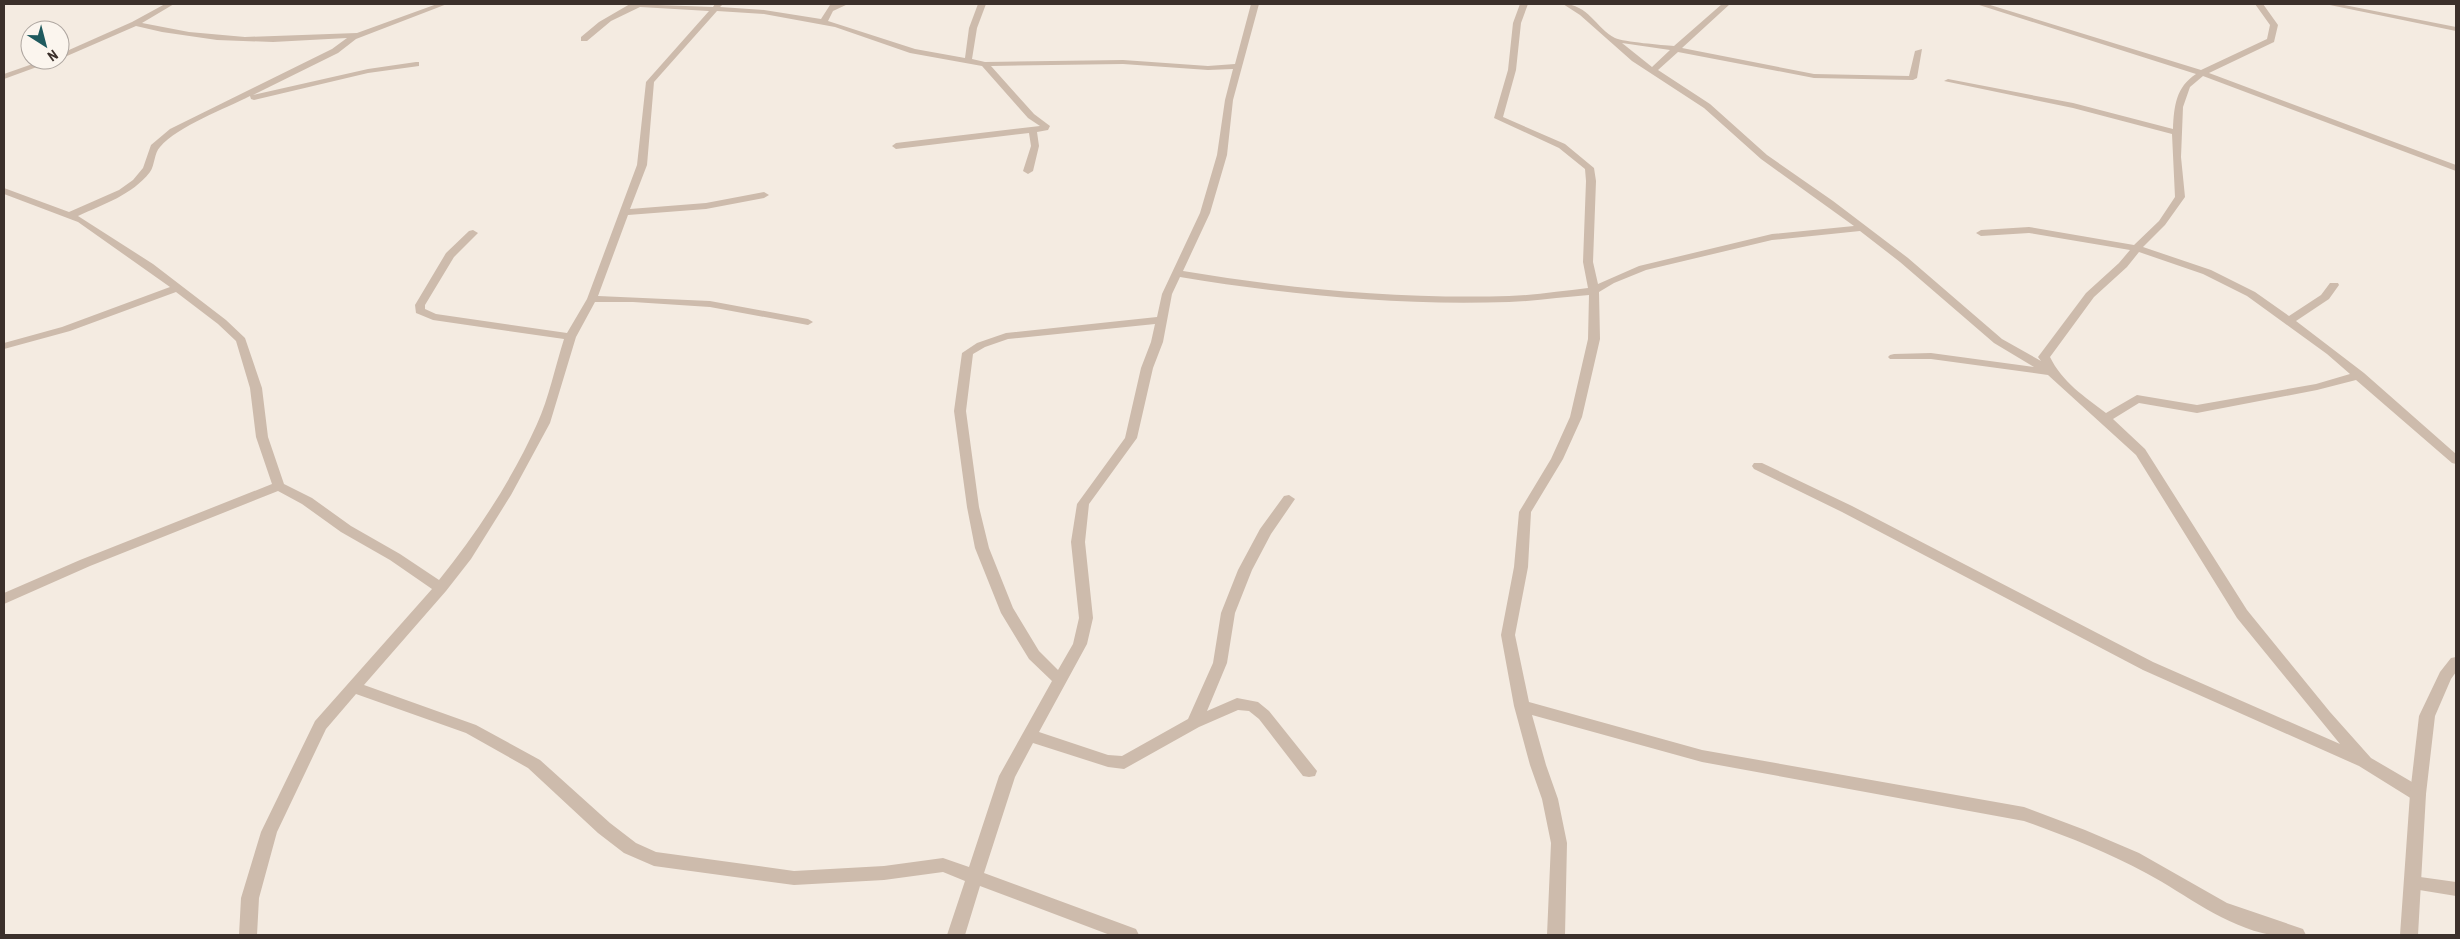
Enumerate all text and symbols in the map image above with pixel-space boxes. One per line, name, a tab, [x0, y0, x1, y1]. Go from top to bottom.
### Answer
north arrow	[20, 20, 70, 70]
text: N	[44, 47, 61, 65]

